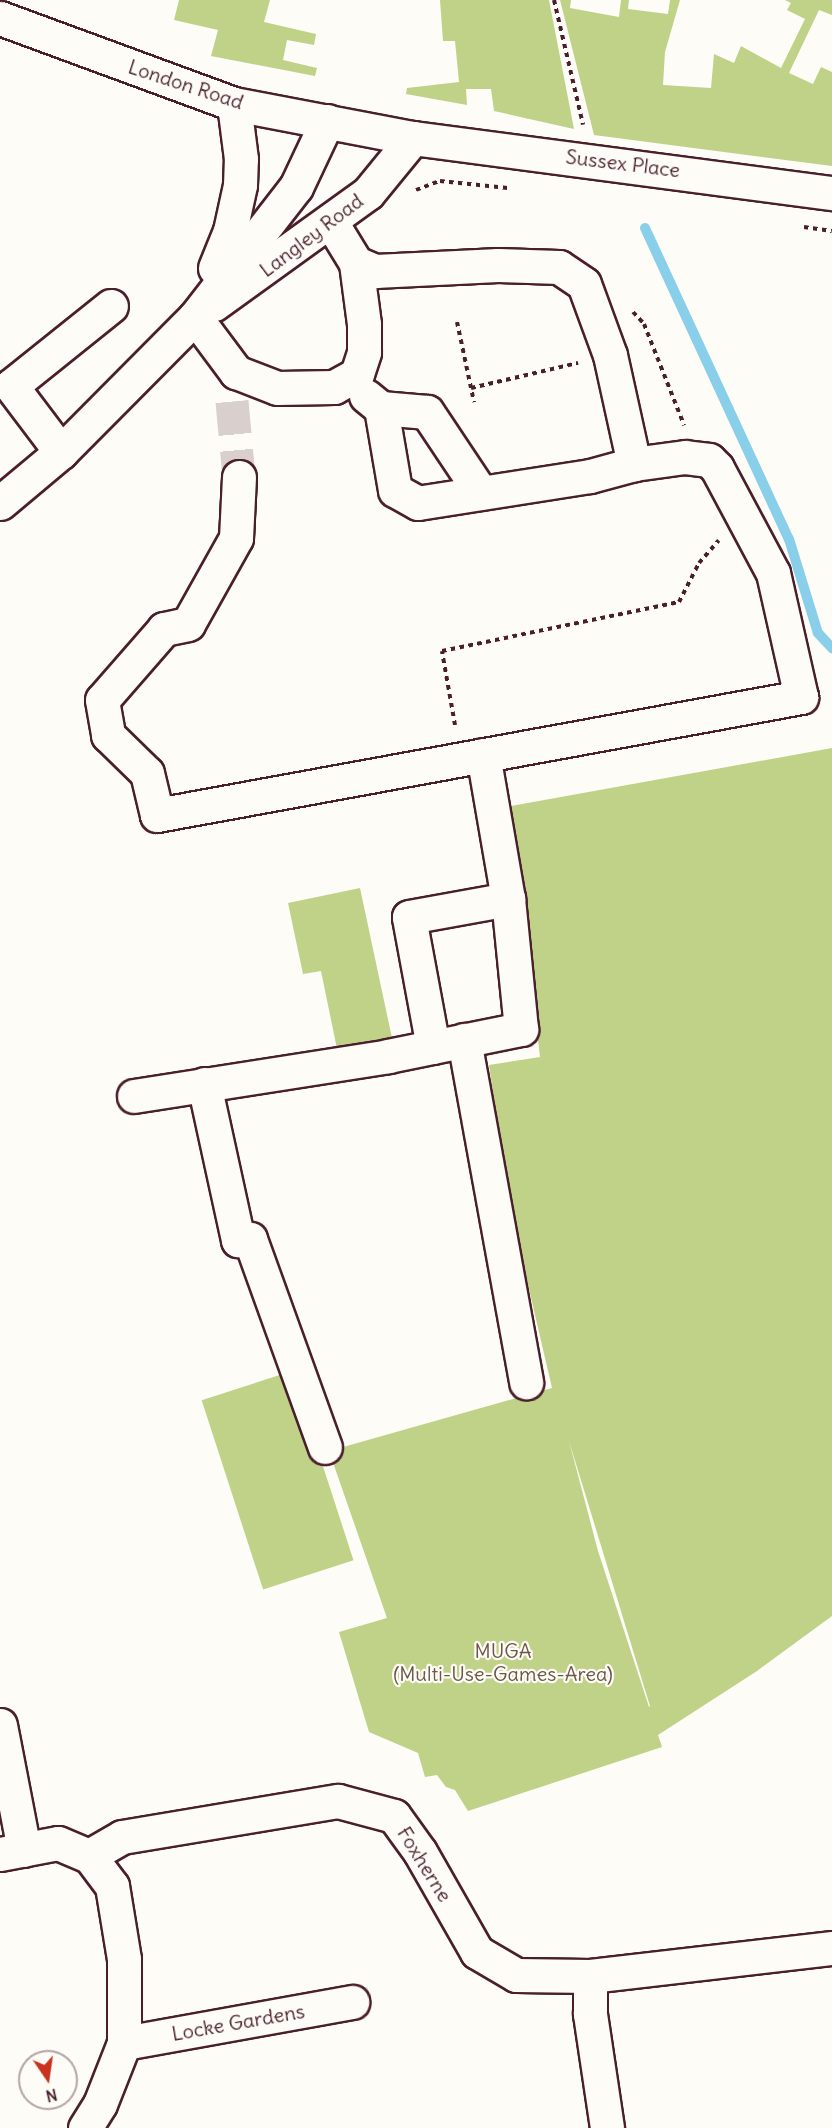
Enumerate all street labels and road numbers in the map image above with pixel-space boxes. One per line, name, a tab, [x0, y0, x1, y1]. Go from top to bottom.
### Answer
street label: London Road	[125, 54, 247, 114]
street label: Sussex Place	[565, 144, 681, 182]
street label: Langley Road	[255, 188, 367, 282]
street label: Foxherne	[393, 1822, 457, 1906]
street label: Locke Gardens	[170, 1998, 306, 2046]

